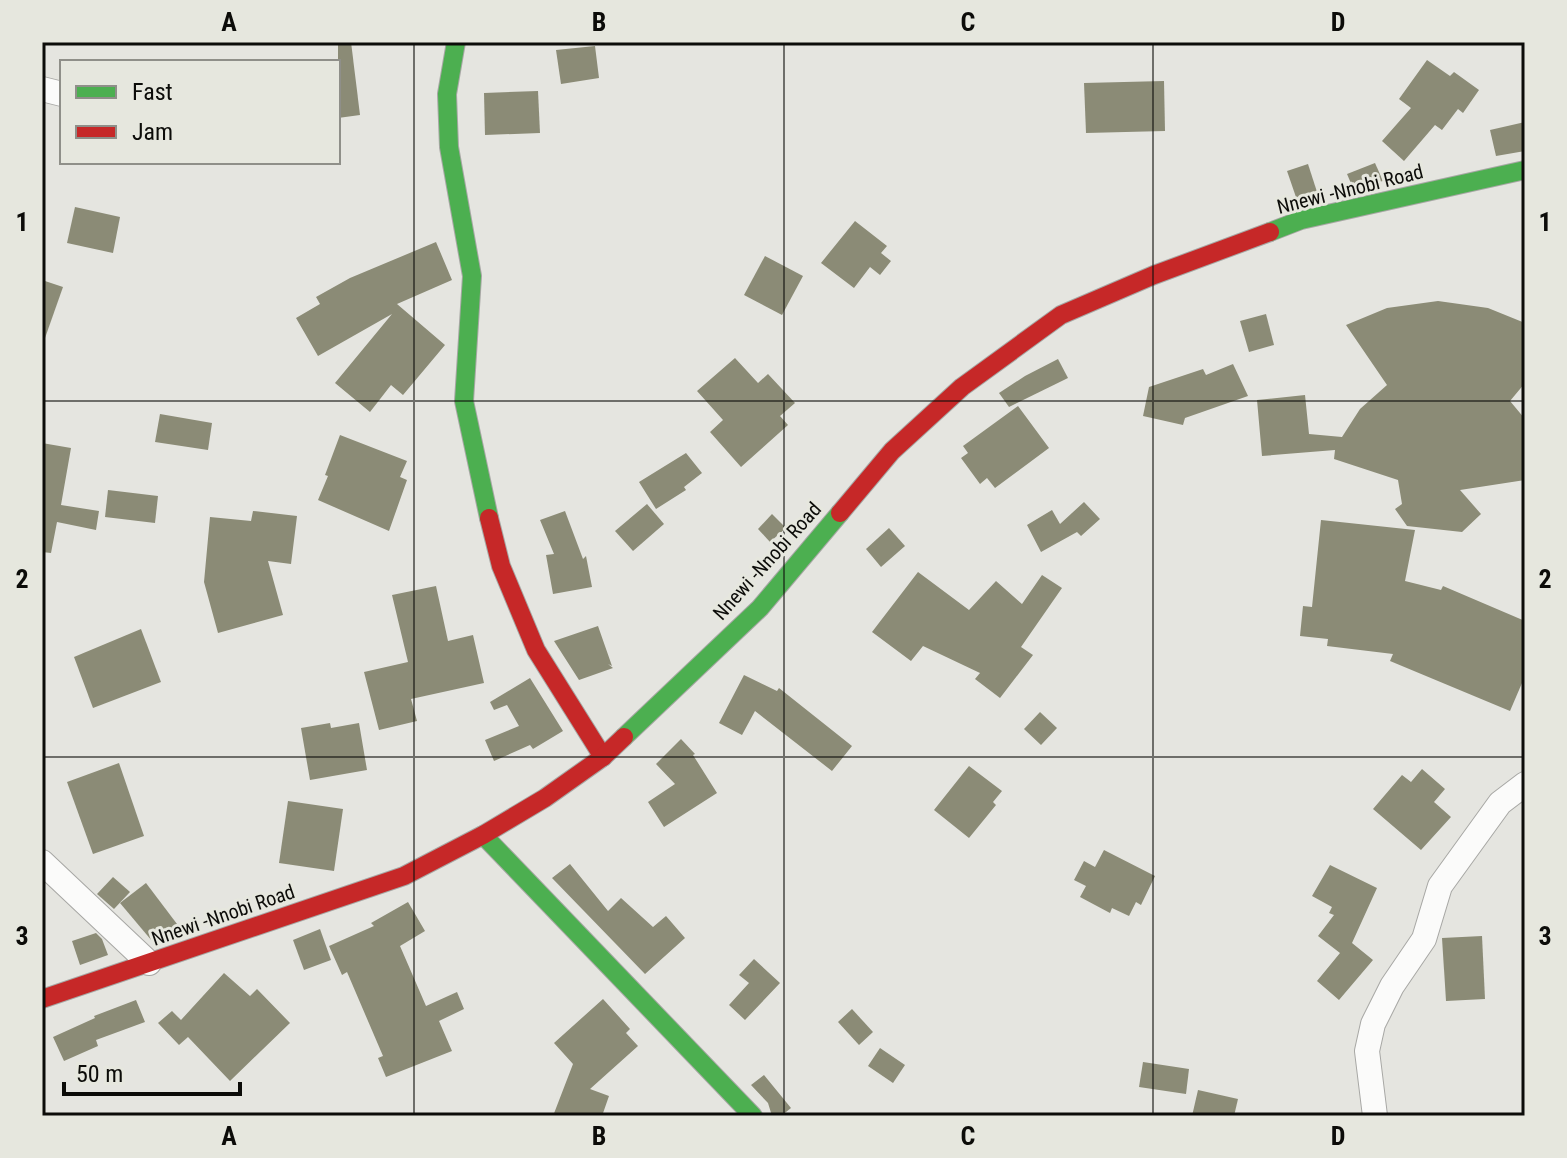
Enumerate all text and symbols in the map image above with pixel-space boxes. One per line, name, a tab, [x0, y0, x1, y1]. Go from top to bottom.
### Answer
text: A	[221, 7, 237, 37]
text: B	[592, 7, 606, 37]
text: C	[961, 7, 976, 37]
text: D	[1331, 7, 1345, 37]
legend	[60, 60, 340, 164]
text: Fast	[132, 78, 173, 106]
text: Jam	[132, 118, 173, 146]
street label: Nnewi -Nnobi Road	[1274, 159, 1426, 219]
text: 1	[15, 207, 29, 237]
text: 1	[1538, 207, 1552, 237]
street label: Nnewi -Nnobi Road	[708, 497, 826, 625]
text: 2	[15, 564, 29, 594]
text: 2	[1538, 564, 1552, 594]
street label: Nnewi -Nnobi Road	[148, 879, 298, 951]
text: 3	[15, 921, 29, 951]
text: 3	[1538, 921, 1552, 951]
scale bar	[64, 1046, 240, 1096]
text: 50 m	[76, 1060, 123, 1088]
text: A	[221, 1121, 237, 1151]
text: B	[592, 1121, 606, 1151]
text: C	[961, 1121, 976, 1151]
text: D	[1331, 1121, 1345, 1151]

